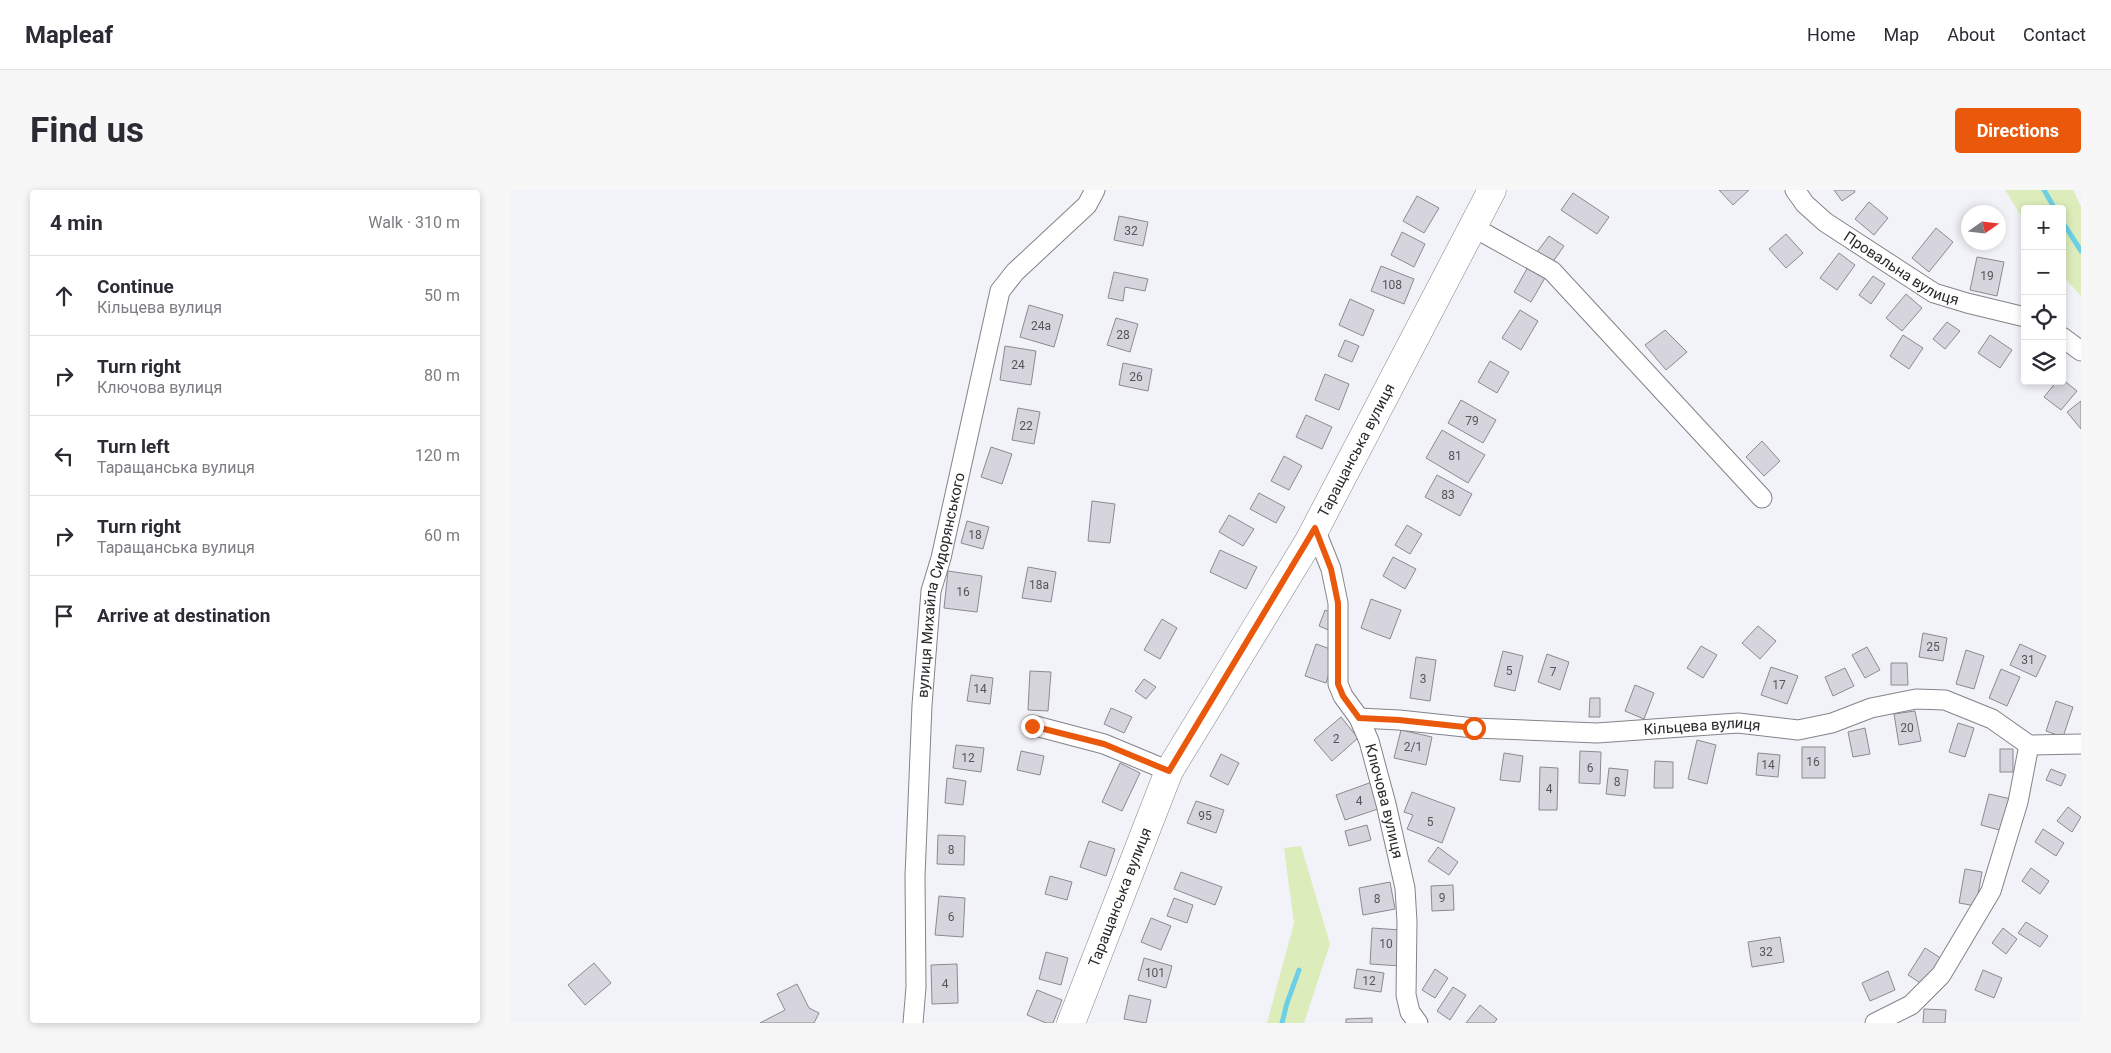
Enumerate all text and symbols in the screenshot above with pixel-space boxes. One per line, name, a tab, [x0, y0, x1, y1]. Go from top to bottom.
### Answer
text: Mapleaf	[25, 21, 113, 49]
text: Home	[1807, 24, 1856, 45]
text: Map	[1884, 24, 1919, 45]
text: About	[1947, 24, 1995, 45]
text: Contact	[2023, 24, 2086, 45]
button: Directions	[1955, 108, 2081, 153]
text: Find us	[30, 110, 144, 151]
north arrow	[1961, 205, 2006, 250]
map controls	[2021, 205, 2066, 385]
button: +	[2021, 205, 2066, 250]
text: 4 min	[50, 211, 103, 235]
text: Walk · 310 m	[368, 213, 460, 232]
house number: 32	[1124, 224, 1138, 238]
street label: Провальна вулиця	[1840, 228, 1961, 309]
button: −	[2021, 250, 2066, 295]
house number: 19	[1980, 269, 1994, 283]
text: Continue	[97, 275, 174, 298]
house number: 108	[1382, 278, 1402, 292]
icon: ahead	[50, 282, 78, 310]
text: 50 m	[424, 286, 460, 305]
button: locate	[2021, 295, 2066, 340]
text: Кільцева вулиця	[97, 298, 222, 317]
house number: 24а	[1031, 319, 1051, 333]
house number: 28	[1116, 328, 1130, 342]
button: layers	[2021, 340, 2066, 385]
text: Turn right	[97, 355, 181, 378]
house number: 24	[1011, 358, 1025, 372]
icon: right	[50, 362, 78, 390]
text: 80 m	[424, 366, 460, 385]
house number: 26	[1129, 370, 1143, 384]
text: Ключова вулиця	[97, 378, 222, 397]
street label: Таращанська вулиця	[1314, 380, 1399, 520]
house number: 79	[1465, 414, 1479, 428]
house number: 22	[1019, 419, 1033, 433]
text: Turn left	[97, 435, 170, 458]
icon: left	[50, 442, 78, 470]
text: 120 m	[415, 446, 460, 465]
house number: 81	[1448, 449, 1462, 463]
text: Таращанська вулиця	[97, 458, 255, 477]
street label: вулиця Михайла Сидорянського	[914, 471, 969, 698]
house number: 83	[1441, 488, 1455, 502]
text: Turn right	[97, 515, 181, 538]
icon: right	[50, 522, 78, 550]
text: 60 m	[424, 526, 460, 545]
house number: 18	[968, 528, 982, 542]
text: Таращанська вулиця	[97, 538, 255, 557]
house number: 18а	[1029, 578, 1049, 592]
house number: 16	[956, 585, 970, 599]
icon: arrive	[50, 602, 78, 630]
text: Arrive at destination	[97, 604, 270, 627]
house number: 25	[1926, 640, 1940, 654]
house number: 31	[2021, 653, 2035, 667]
house number: 5	[1506, 664, 1513, 678]
house number: 7	[1550, 665, 1557, 679]
house number: 3	[1420, 672, 1426, 686]
house number: 17	[1772, 678, 1786, 692]
house number: 14	[973, 682, 987, 696]
street label: Кільцева вулиця	[1643, 714, 1762, 739]
route end	[1021, 715, 1044, 738]
route start	[1463, 717, 1486, 740]
house number: 20	[1900, 721, 1914, 735]
house number: 2	[1333, 732, 1340, 746]
house number: 2/1	[1404, 740, 1422, 754]
street label: Ключова вулиця	[1361, 742, 1407, 860]
house number: 12	[961, 751, 975, 765]
house number: 16	[1806, 755, 1820, 769]
house number: 14	[1761, 758, 1775, 772]
house number: 6	[1587, 761, 1594, 775]
house number: 8	[1614, 775, 1621, 789]
house number: 4	[1546, 782, 1553, 796]
house number: 4	[1356, 794, 1363, 808]
house number: 95	[1198, 809, 1212, 823]
house number: 5	[1427, 815, 1434, 829]
street label: Таращанська вулиця	[1085, 825, 1155, 969]
house number: 8	[948, 843, 955, 857]
house number: 9	[1439, 891, 1445, 905]
house number: 8	[1374, 892, 1381, 906]
house number: 6	[948, 910, 955, 924]
house number: 10	[1379, 937, 1393, 951]
house number: 32	[1759, 945, 1773, 959]
house number: 101	[1145, 966, 1165, 980]
house number: 12	[1362, 974, 1376, 988]
house number: 4	[942, 977, 949, 991]

